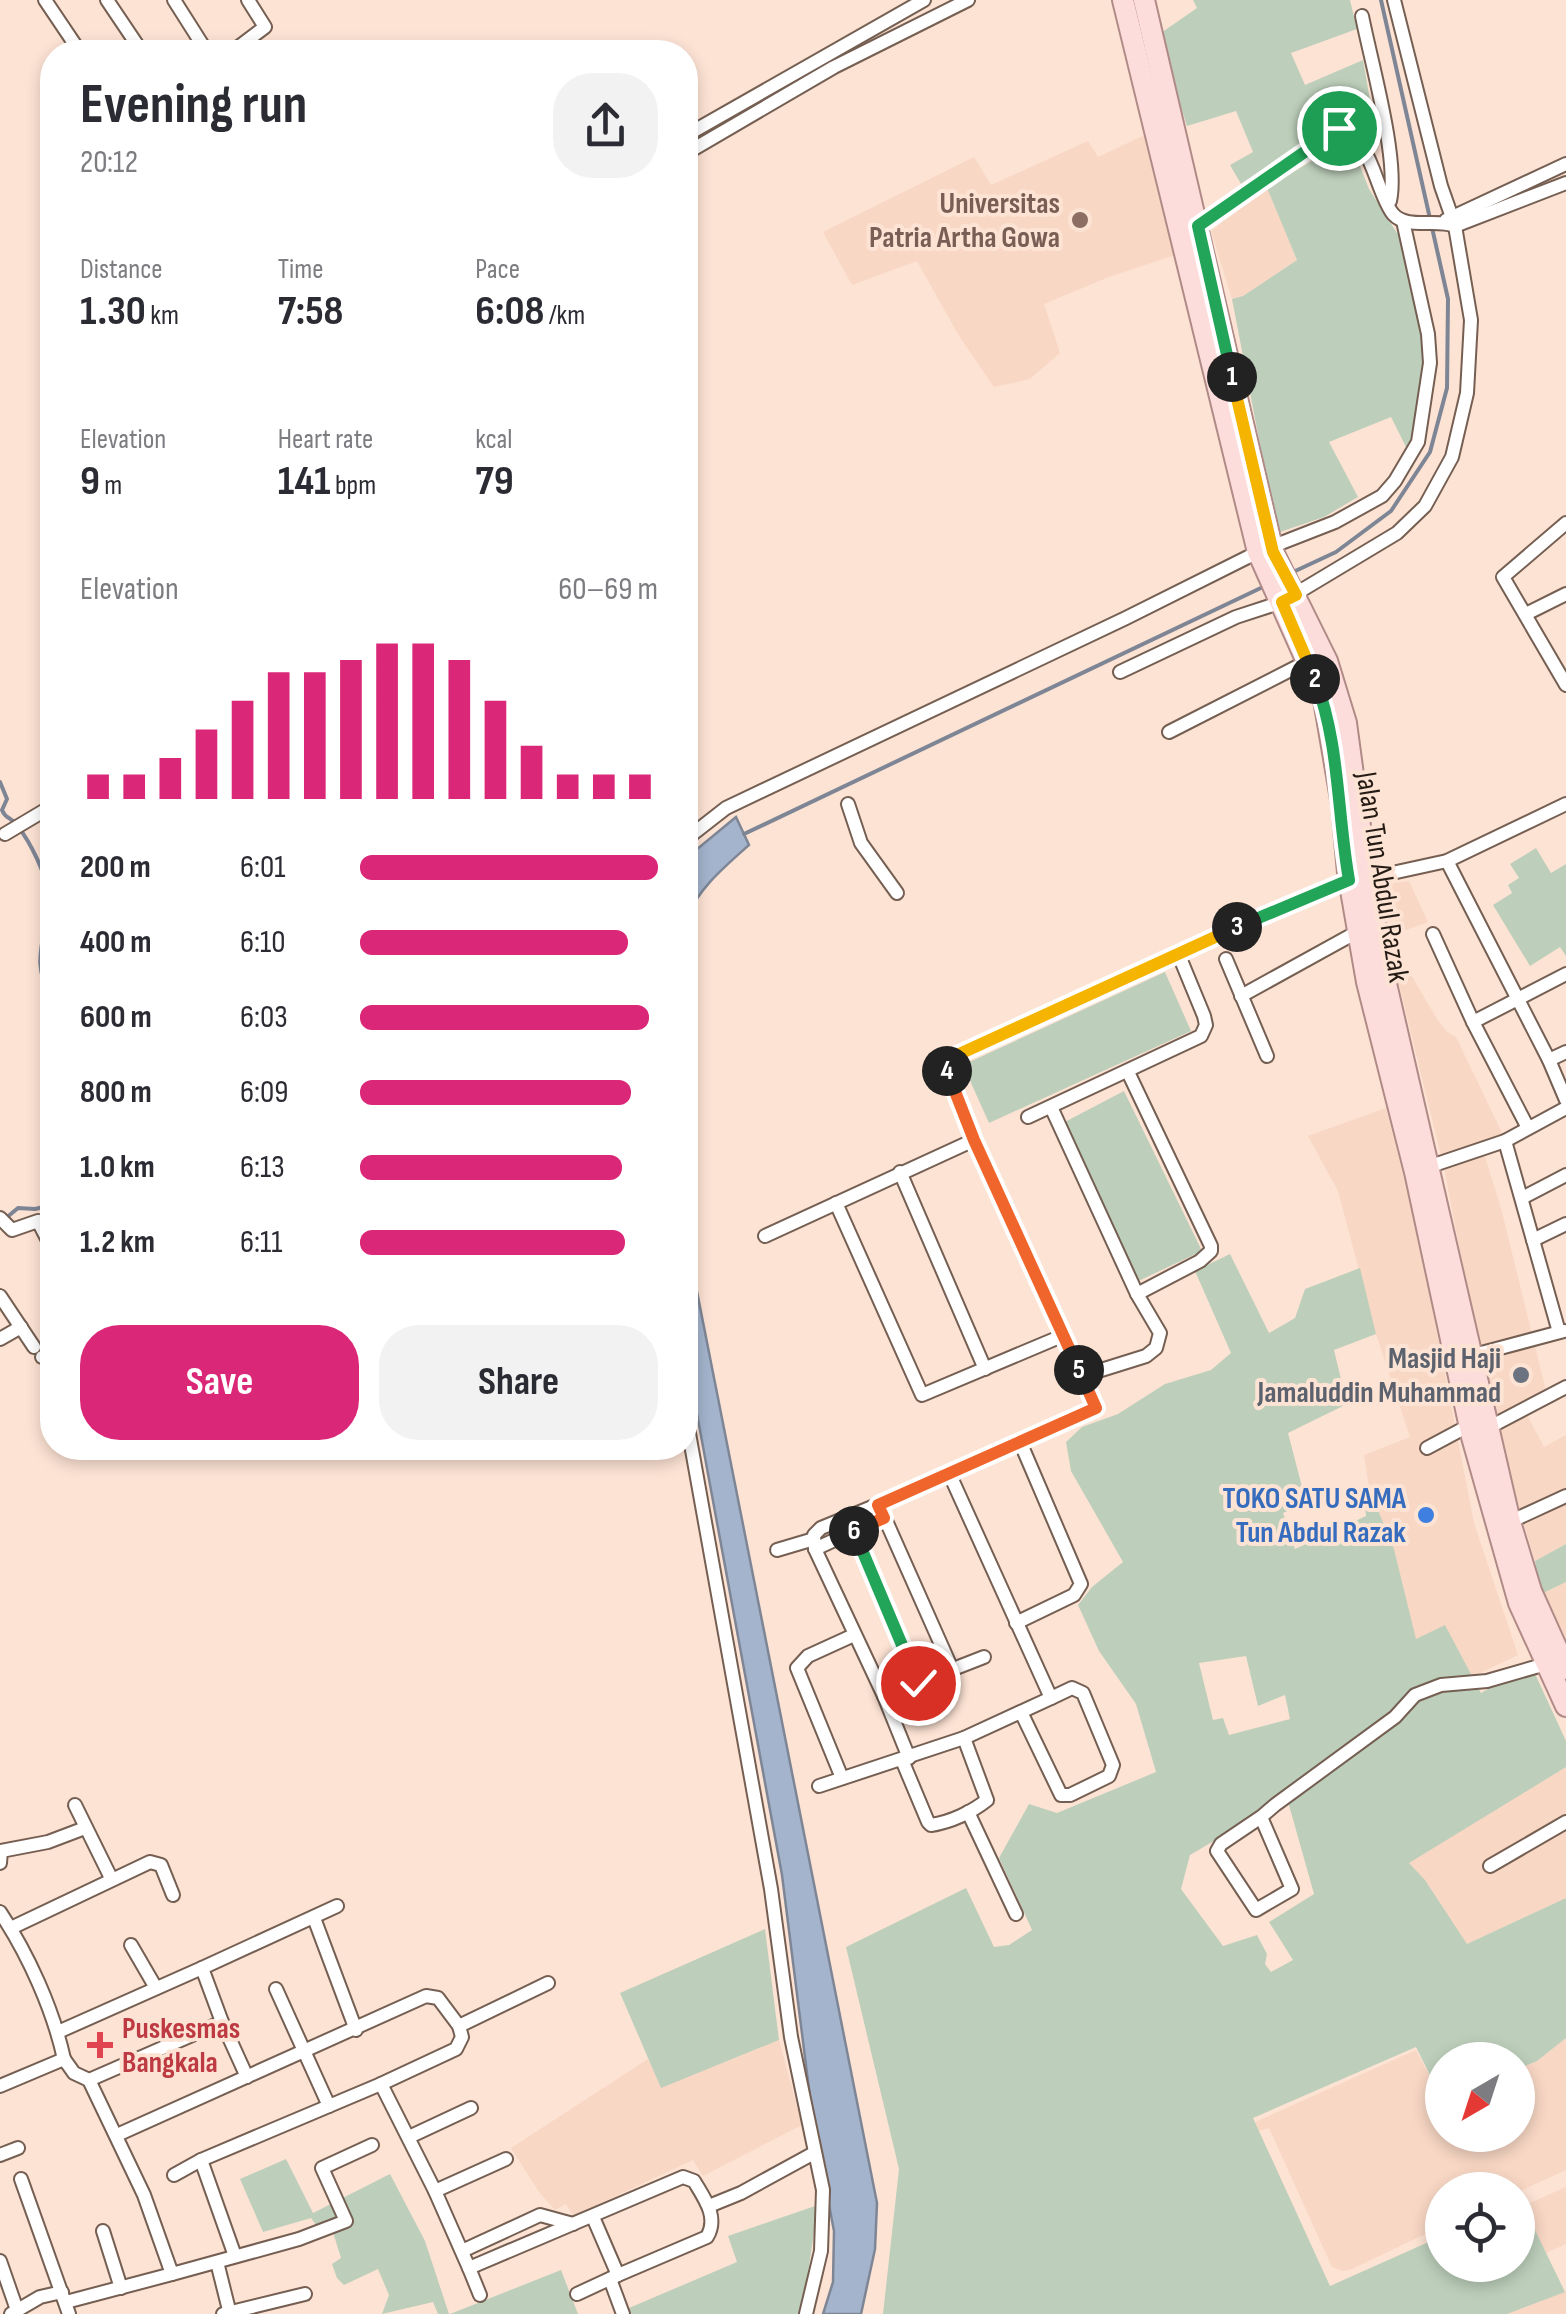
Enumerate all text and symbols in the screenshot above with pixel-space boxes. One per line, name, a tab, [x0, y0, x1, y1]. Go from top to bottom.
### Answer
text: Evening run	[80, 72, 307, 139]
button: share	[553, 73, 658, 178]
pin	[1297, 86, 1382, 171]
icon: arrive	[1312, 101, 1367, 156]
text: 20:12	[80, 143, 138, 182]
place label: Universitas Patria Artha Gowa	[869, 186, 1060, 256]
marker: Universitas Patria Artha Gowa	[1069, 209, 1091, 231]
text: Distance	[80, 253, 163, 286]
text: Time	[278, 253, 323, 286]
text: Pace	[475, 253, 520, 286]
text: 1.30	[80, 286, 146, 337]
text: 7:58	[278, 286, 343, 337]
text: 6:08	[475, 286, 544, 337]
text: km	[146, 299, 179, 332]
text: /km	[544, 299, 585, 332]
pin: 1	[1207, 352, 1257, 402]
text: 1	[1227, 360, 1237, 393]
text: Elevation	[80, 423, 166, 456]
text: Heart rate	[278, 423, 373, 456]
text: kcal	[475, 423, 512, 456]
text: 9	[80, 456, 100, 507]
text: 141	[278, 456, 331, 507]
text: 79	[475, 456, 514, 507]
text: m	[100, 469, 122, 502]
text: bpm	[331, 469, 376, 502]
text: Elevation	[80, 570, 179, 609]
text: 60–69 m	[558, 570, 658, 609]
pin: 2	[1290, 654, 1340, 704]
text: 2	[1309, 662, 1321, 695]
street label: Jalan Tun Abdul Razak	[1347, 768, 1416, 985]
text: 200 m	[80, 848, 151, 887]
text: 6:01	[240, 848, 286, 887]
pin: 3	[1212, 902, 1262, 952]
text: 3	[1231, 910, 1243, 943]
text: 400 m	[80, 923, 152, 962]
text: 6:10	[240, 923, 286, 962]
text: 600 m	[80, 998, 152, 1037]
text: 6:03	[240, 998, 288, 1037]
pin: 4	[922, 1046, 972, 1096]
text: 4	[940, 1054, 954, 1087]
text: 800 m	[80, 1073, 152, 1112]
text: 6:09	[240, 1073, 288, 1112]
text: 1.0 km	[80, 1148, 155, 1187]
text: 6:13	[240, 1148, 285, 1187]
text: 1.2 km	[80, 1223, 155, 1262]
text: 6:11	[240, 1223, 282, 1262]
button: Save	[80, 1325, 359, 1440]
button: Share	[379, 1325, 658, 1440]
place label: Masjid Haji Jamaluddin Muhammad	[1257, 1341, 1501, 1411]
pin: 5	[1054, 1345, 1104, 1395]
text: 5	[1073, 1353, 1085, 1386]
marker: Masjid Haji Jamaluddin Muhammad	[1510, 1364, 1532, 1386]
place label: TOKO SATU SAMA Tun Abdul Razak	[1223, 1481, 1407, 1551]
marker: TOKO SATU SAMA Tun Abdul Razak	[1415, 1504, 1437, 1526]
pin: 6	[829, 1506, 879, 1556]
text: 6	[847, 1514, 861, 1547]
pin	[876, 1641, 961, 1726]
icon: check	[891, 1656, 946, 1711]
place label: Puskesmas Bangkala	[122, 2011, 240, 2081]
marker: Puskesmas Bangkala	[87, 2032, 113, 2058]
north arrow	[1425, 2042, 1535, 2152]
map controls	[1425, 2042, 1535, 2282]
button: locate	[1425, 2172, 1535, 2282]

